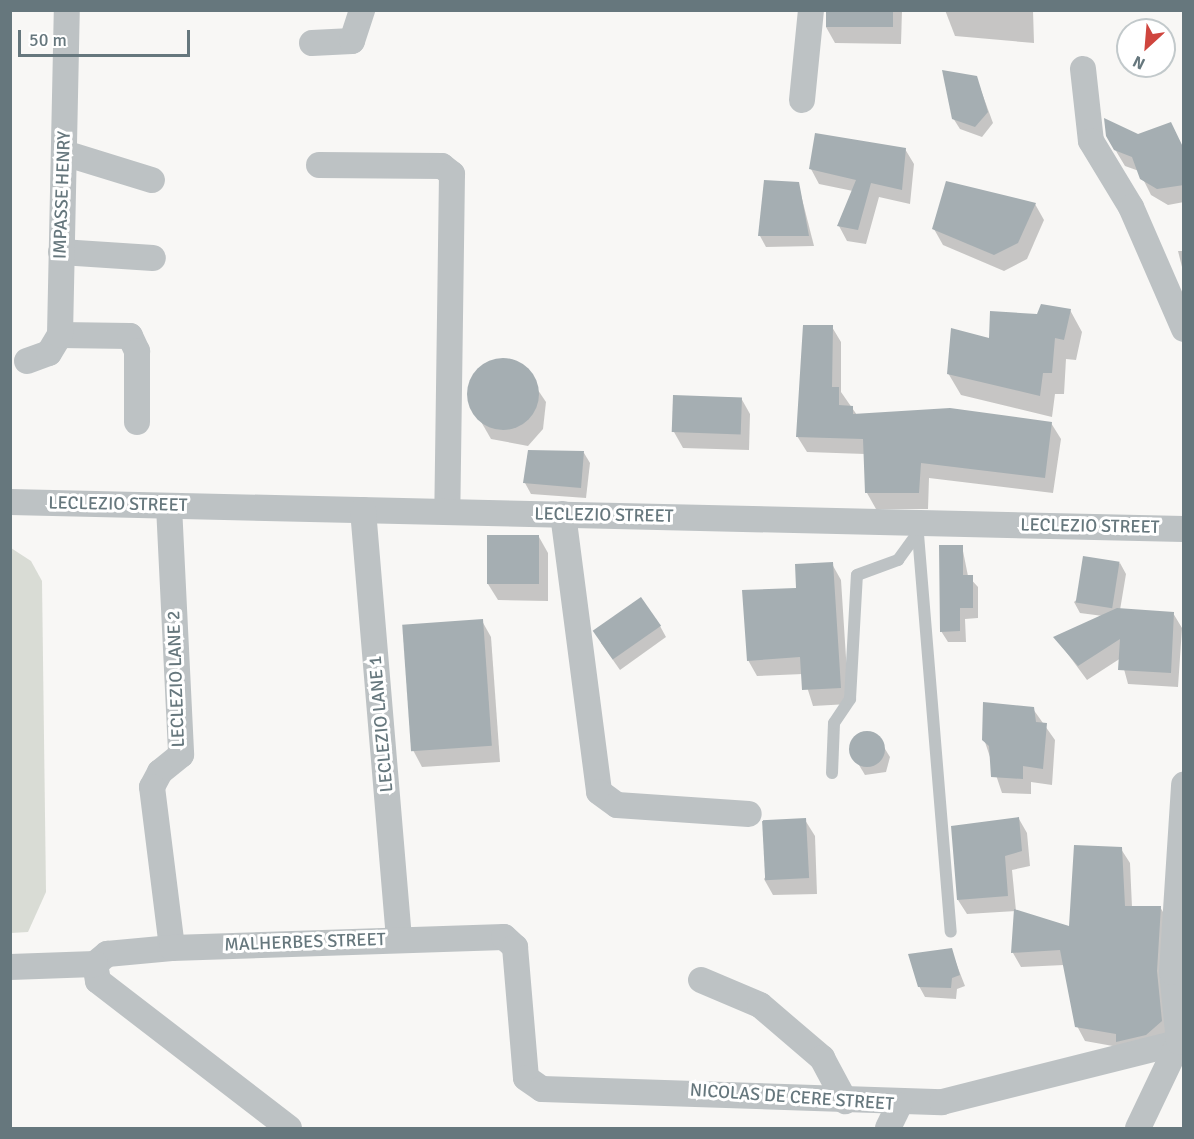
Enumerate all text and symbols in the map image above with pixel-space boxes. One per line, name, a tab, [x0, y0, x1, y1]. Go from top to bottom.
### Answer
scale bar	[21, 18, 194, 56]
north arrow	[1116, 18, 1176, 78]
text: 50 m	[29, 29, 67, 51]
text: N	[1130, 51, 1148, 74]
street label: IMPASSE HENRY	[49, 131, 75, 259]
street label: LECLEZIO STREET	[48, 492, 188, 516]
street label: LECLEZIO STREET	[534, 503, 674, 527]
street label: LECLEZIO STREET	[1020, 514, 1160, 538]
street label: LECLEZIO LANE 2	[163, 610, 189, 748]
street label: LECLEZIO LANE 1	[364, 655, 398, 793]
street label: MALHERBES STREET	[224, 928, 386, 956]
street label: NICOLAS DE CERE STREET	[689, 1079, 895, 1115]

